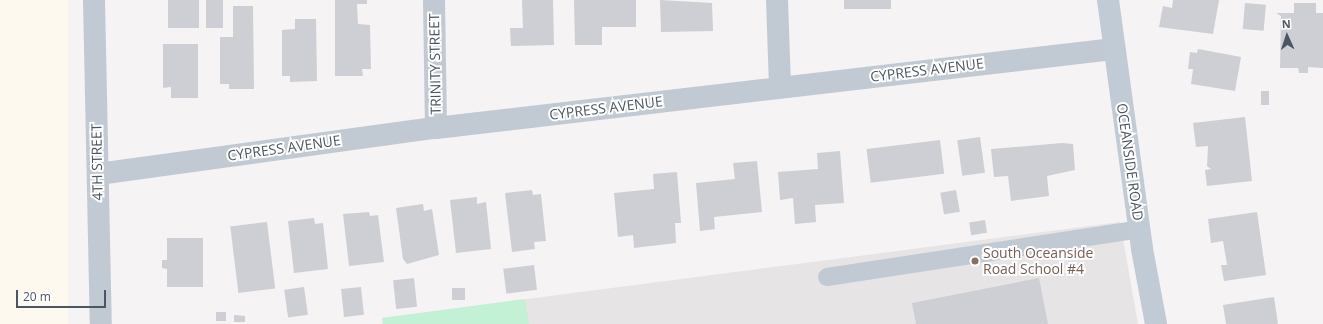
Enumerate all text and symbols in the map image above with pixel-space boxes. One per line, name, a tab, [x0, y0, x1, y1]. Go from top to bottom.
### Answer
street label: TRINITY STREET	[426, 13, 444, 115]
north arrow	[1267, 16, 1307, 56]
text: N	[1281, 16, 1291, 31]
street label: CYPRESS AVENUE	[869, 55, 985, 85]
street label: CYPRESS AVENUE	[548, 93, 664, 123]
street label: OCEANSIDE ROAD	[1113, 102, 1147, 222]
street label: 4TH STREET	[88, 123, 106, 201]
street label: CYPRESS AVENUE	[226, 132, 342, 164]
place label: South Oceanside Road School #4	[983, 245, 1093, 278]
marker: South Oceanside Road School #4	[970, 256, 980, 266]
scale bar	[18, 282, 108, 308]
text: 20 m	[23, 288, 51, 305]

